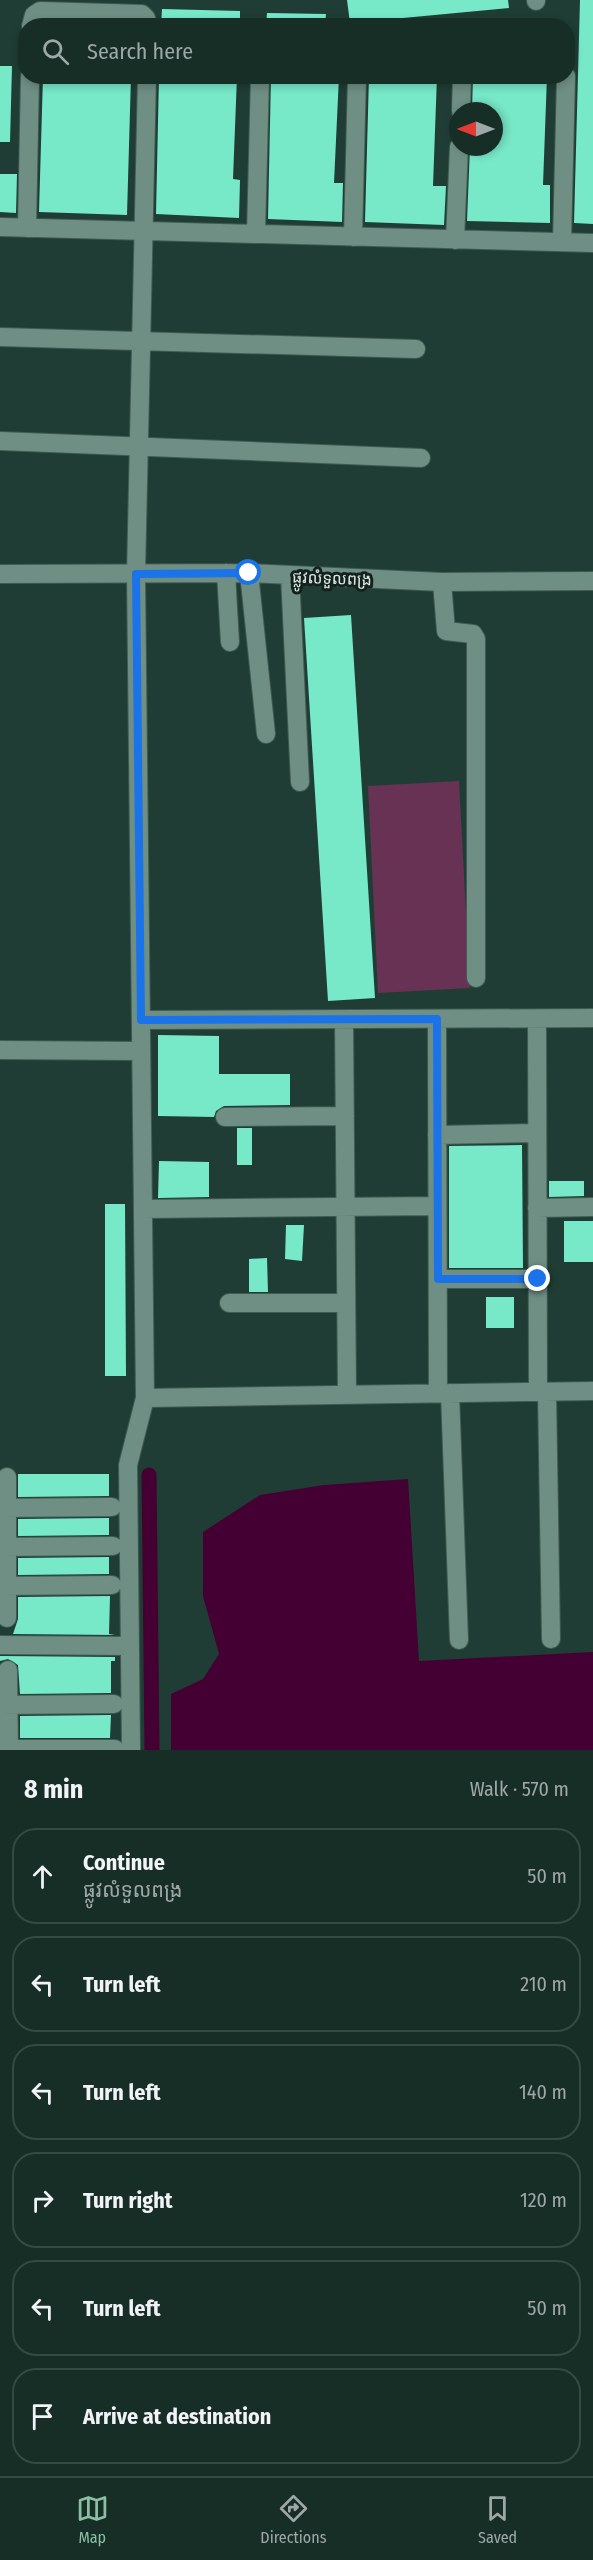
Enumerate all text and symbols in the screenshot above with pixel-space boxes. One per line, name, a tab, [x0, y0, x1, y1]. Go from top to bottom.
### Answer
search box	[18, 18, 575, 84]
icon: search	[39, 35, 72, 68]
text: Search here	[87, 38, 193, 65]
north arrow	[449, 102, 503, 156]
route start	[235, 559, 261, 585]
street label: ផ្លូវលំទួលពង្រ	[292, 567, 372, 594]
route end	[524, 1265, 550, 1291]
text: 8 min	[24, 1774, 83, 1805]
text: Walk · 570 m	[470, 1777, 569, 1801]
text: Continue	[83, 1849, 165, 1876]
icon: ahead	[26, 1860, 59, 1893]
text: 50 m	[527, 1864, 567, 1888]
text: ផ្លូវលំទួលពង្រ	[83, 1878, 182, 1902]
icon: left	[26, 1968, 59, 2001]
text: Turn left	[83, 1971, 161, 1998]
text: 210 m	[520, 1972, 567, 1996]
icon: left	[26, 2076, 59, 2109]
text: Turn left	[83, 2079, 161, 2106]
text: 140 m	[519, 2080, 567, 2104]
icon: right	[26, 2184, 59, 2217]
text: Turn right	[83, 2187, 172, 2214]
text: 120 m	[520, 2188, 567, 2212]
icon: left	[26, 2292, 59, 2325]
text: Turn left	[83, 2295, 161, 2322]
text: 50 m	[527, 2296, 567, 2320]
icon: arrive	[26, 2400, 59, 2433]
text: Arrive at destination	[83, 2403, 271, 2430]
tab: Map	[76, 2492, 109, 2547]
tab: Directions	[260, 2492, 327, 2547]
tab: Saved	[478, 2492, 517, 2547]

